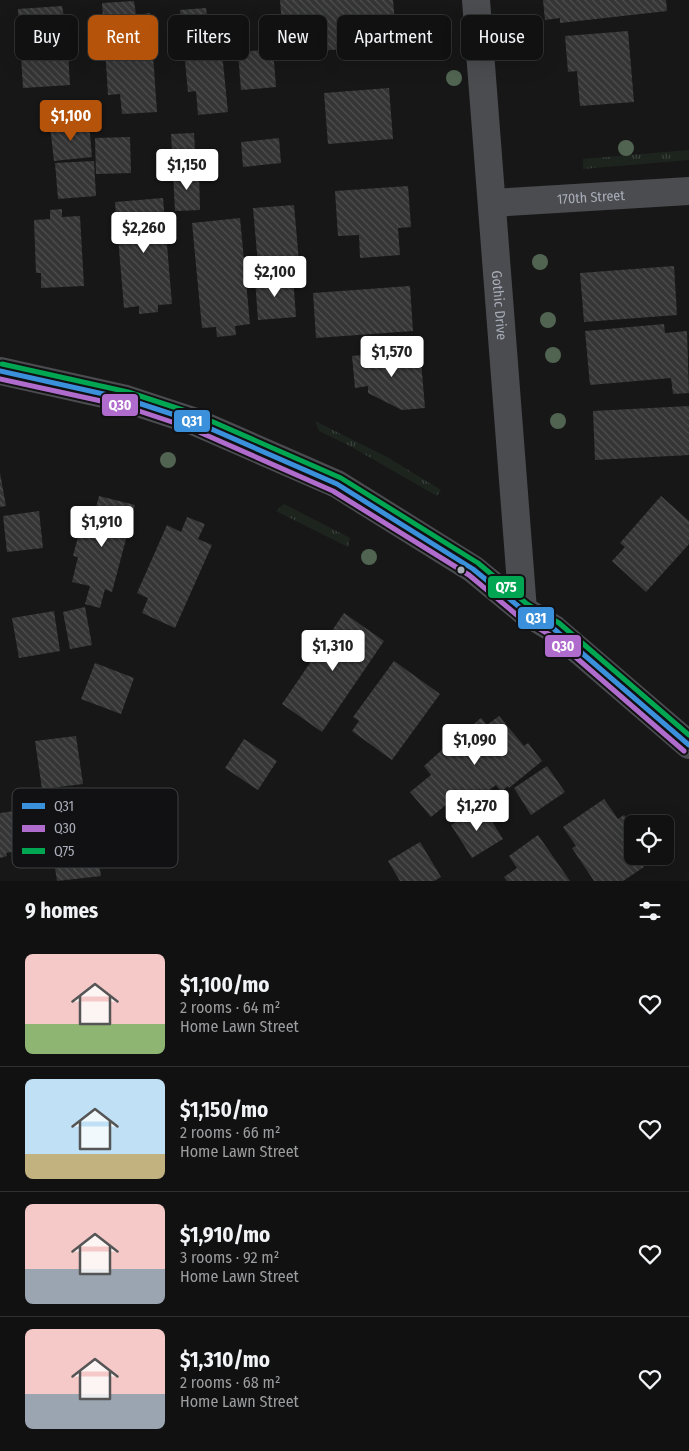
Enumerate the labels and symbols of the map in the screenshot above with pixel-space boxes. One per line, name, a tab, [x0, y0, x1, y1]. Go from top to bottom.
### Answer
pin: $1,100	[30, 100, 112, 142]
pin: $1,150	[146, 148, 228, 191]
street label: 170th Street	[556, 187, 626, 208]
pin: $2,260	[103, 212, 185, 254]
pin: $2,100	[234, 256, 316, 298]
street label: Gothic Drive	[488, 270, 510, 341]
pin: $1,570	[351, 336, 433, 378]
line badge: Q30	[101, 393, 139, 417]
text: Q30	[109, 397, 132, 414]
line badge: Q31	[173, 409, 211, 433]
text: Q31	[182, 413, 202, 430]
pin: $1,910	[61, 506, 143, 548]
unlabelled marker	[456, 565, 466, 575]
line badge: Q75	[487, 575, 525, 599]
text: Q75	[495, 579, 517, 596]
line badge: Q31	[517, 606, 555, 630]
text: Q31	[526, 610, 546, 627]
pin: $1,310	[292, 630, 374, 672]
line badge: Q30	[544, 634, 582, 658]
text: Q30	[552, 638, 575, 655]
pin: $1,090	[434, 724, 516, 766]
legend	[12, 788, 178, 868]
pin: $1,270	[436, 790, 518, 832]
text: Q31	[54, 798, 74, 815]
text: Q30	[54, 820, 76, 837]
text: Q75	[54, 843, 74, 860]

